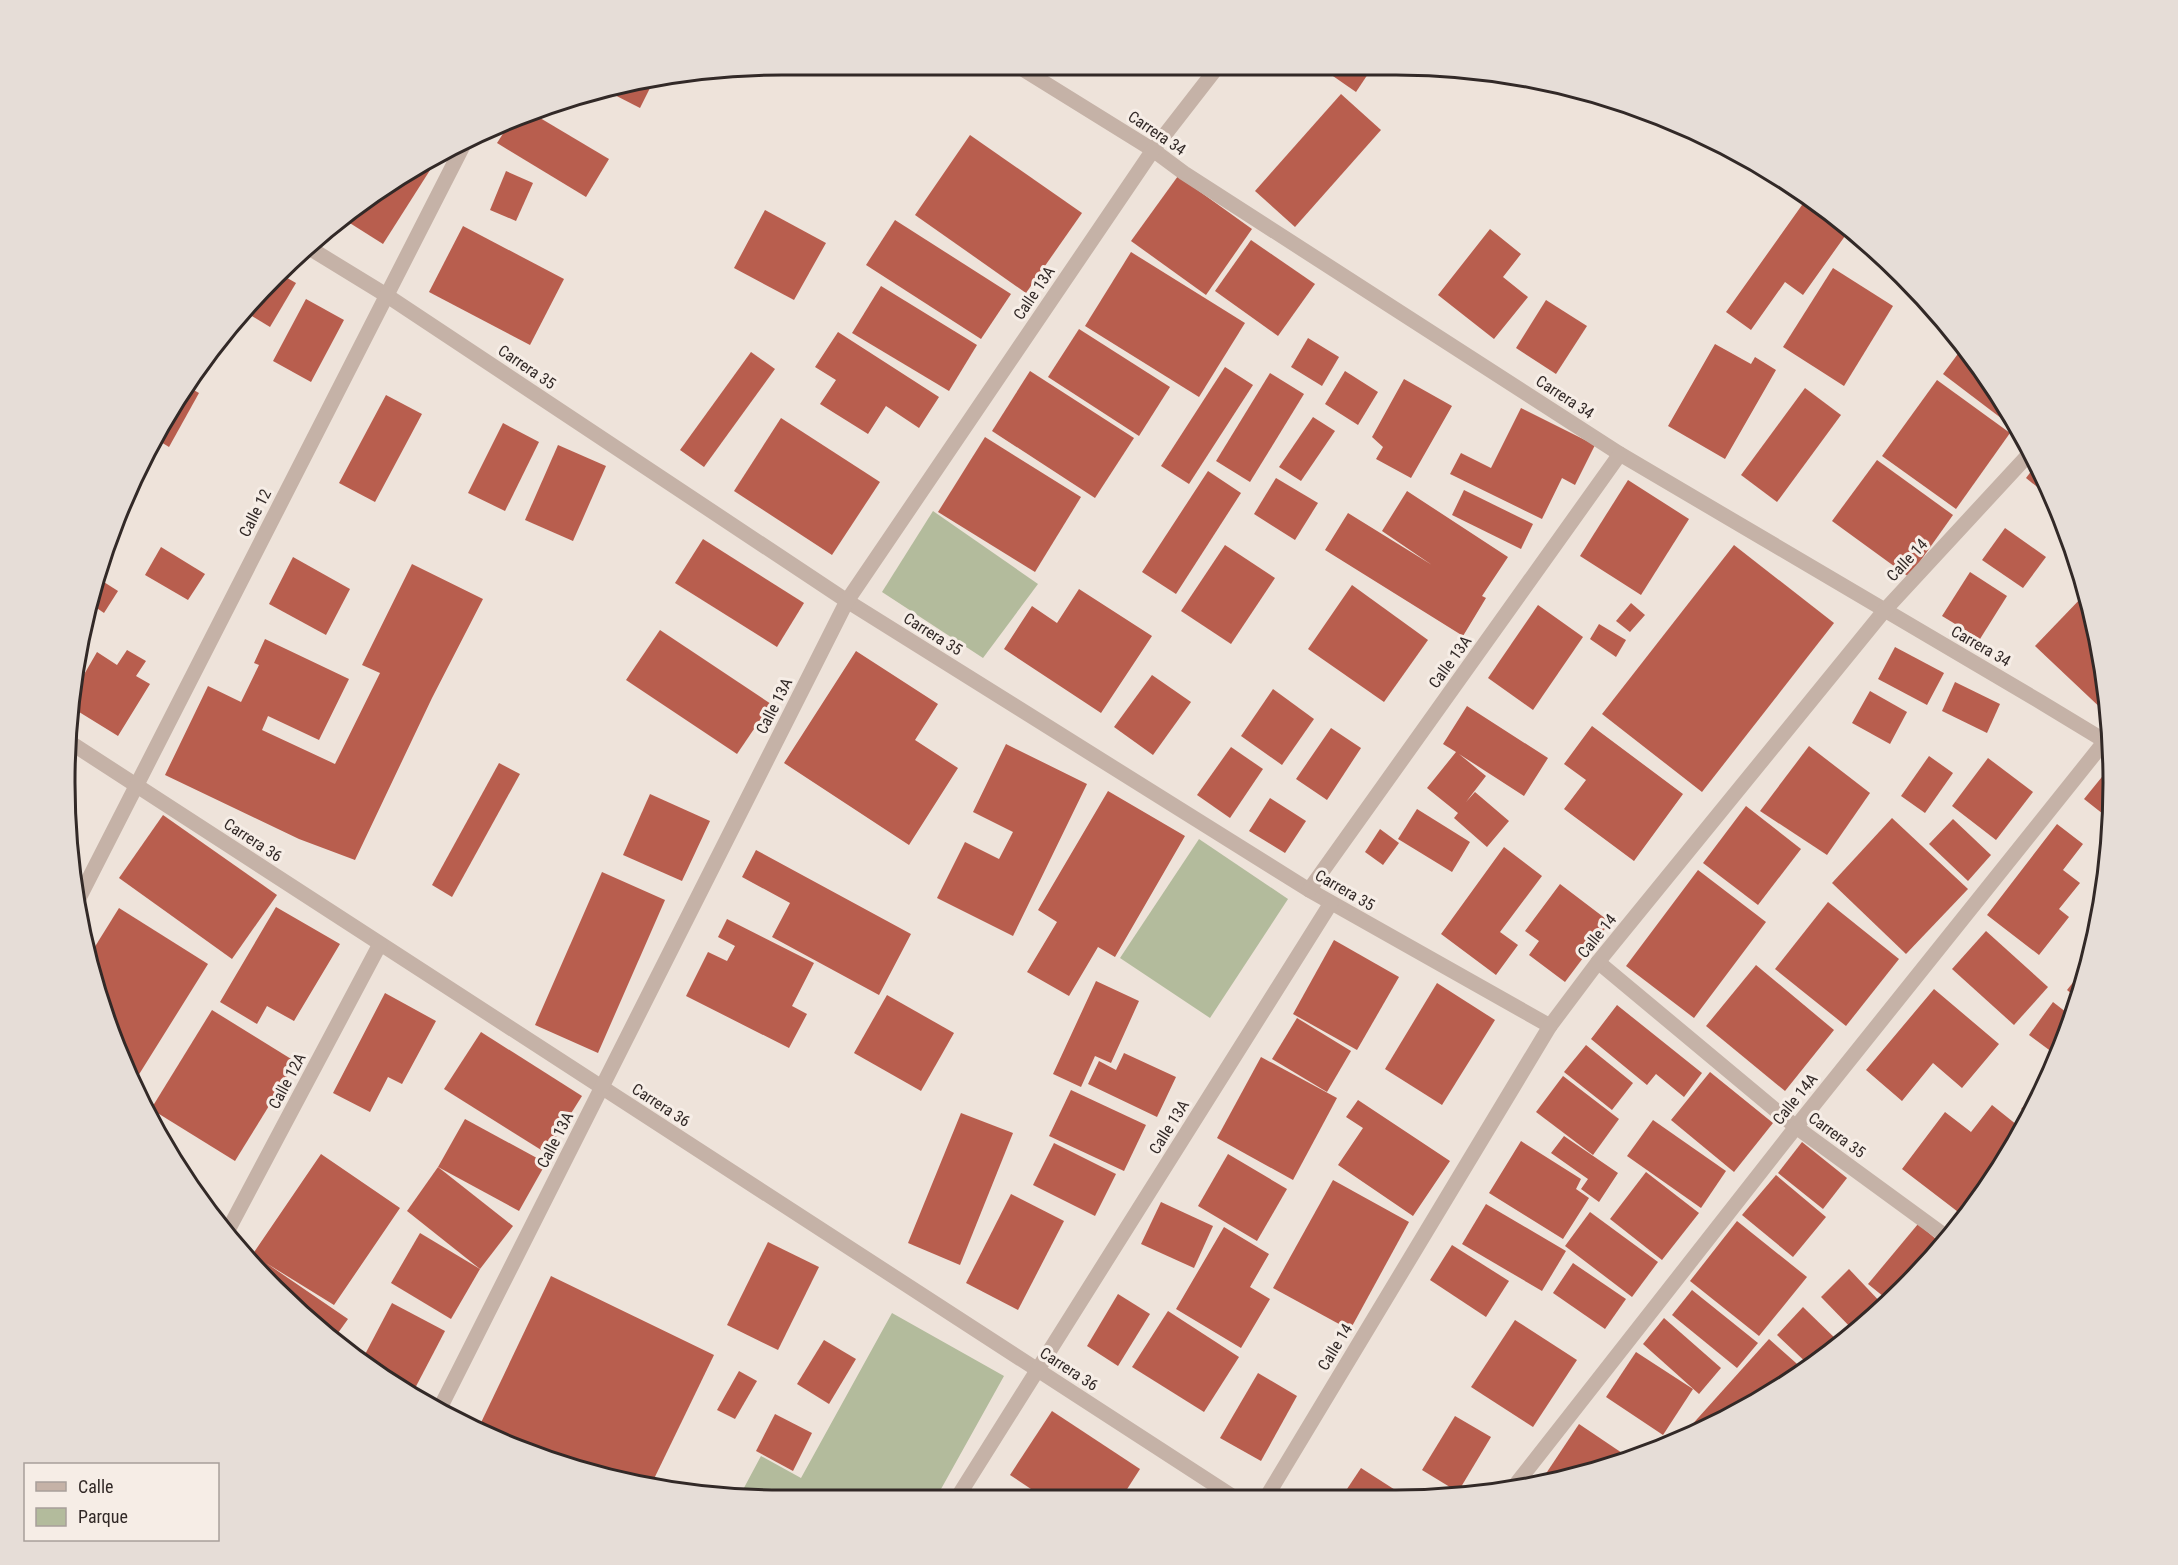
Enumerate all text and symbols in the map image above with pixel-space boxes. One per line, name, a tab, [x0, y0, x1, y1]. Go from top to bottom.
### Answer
street label: Carrera 34	[1125, 107, 1190, 159]
street label: Calle 13A	[1009, 263, 1059, 323]
street label: Carrera 35	[495, 341, 560, 393]
street label: Carrera 34	[1532, 371, 1598, 423]
street label: Calle 12	[235, 486, 275, 540]
street label: Calle 14	[1883, 535, 1931, 585]
street label: Carrera 35	[900, 609, 966, 659]
street label: Carrera 34	[1948, 621, 2014, 671]
street label: Calle 13A	[1425, 632, 1475, 692]
street label: Calle 13A	[752, 675, 796, 737]
street label: Carrera 36	[220, 814, 286, 866]
street label: Carrera 35	[1312, 865, 1378, 915]
street label: Calle 14	[1574, 910, 1621, 962]
street label: Calle 12A	[264, 1050, 310, 1112]
street label: Calle 14A	[1769, 1070, 1821, 1128]
street label: Carrera 36	[628, 1079, 694, 1131]
street label: Calle 13A	[1145, 1096, 1193, 1158]
street label: Carrera 35	[1805, 1108, 1869, 1162]
street label: Calle 13A	[533, 1109, 577, 1171]
street label: Calle 14	[1314, 1320, 1356, 1374]
street label: Carrera 36	[1036, 1343, 1102, 1395]
legend	[24, 1463, 219, 1541]
text: Calle	[78, 1476, 114, 1497]
text: Parque	[78, 1506, 128, 1527]

